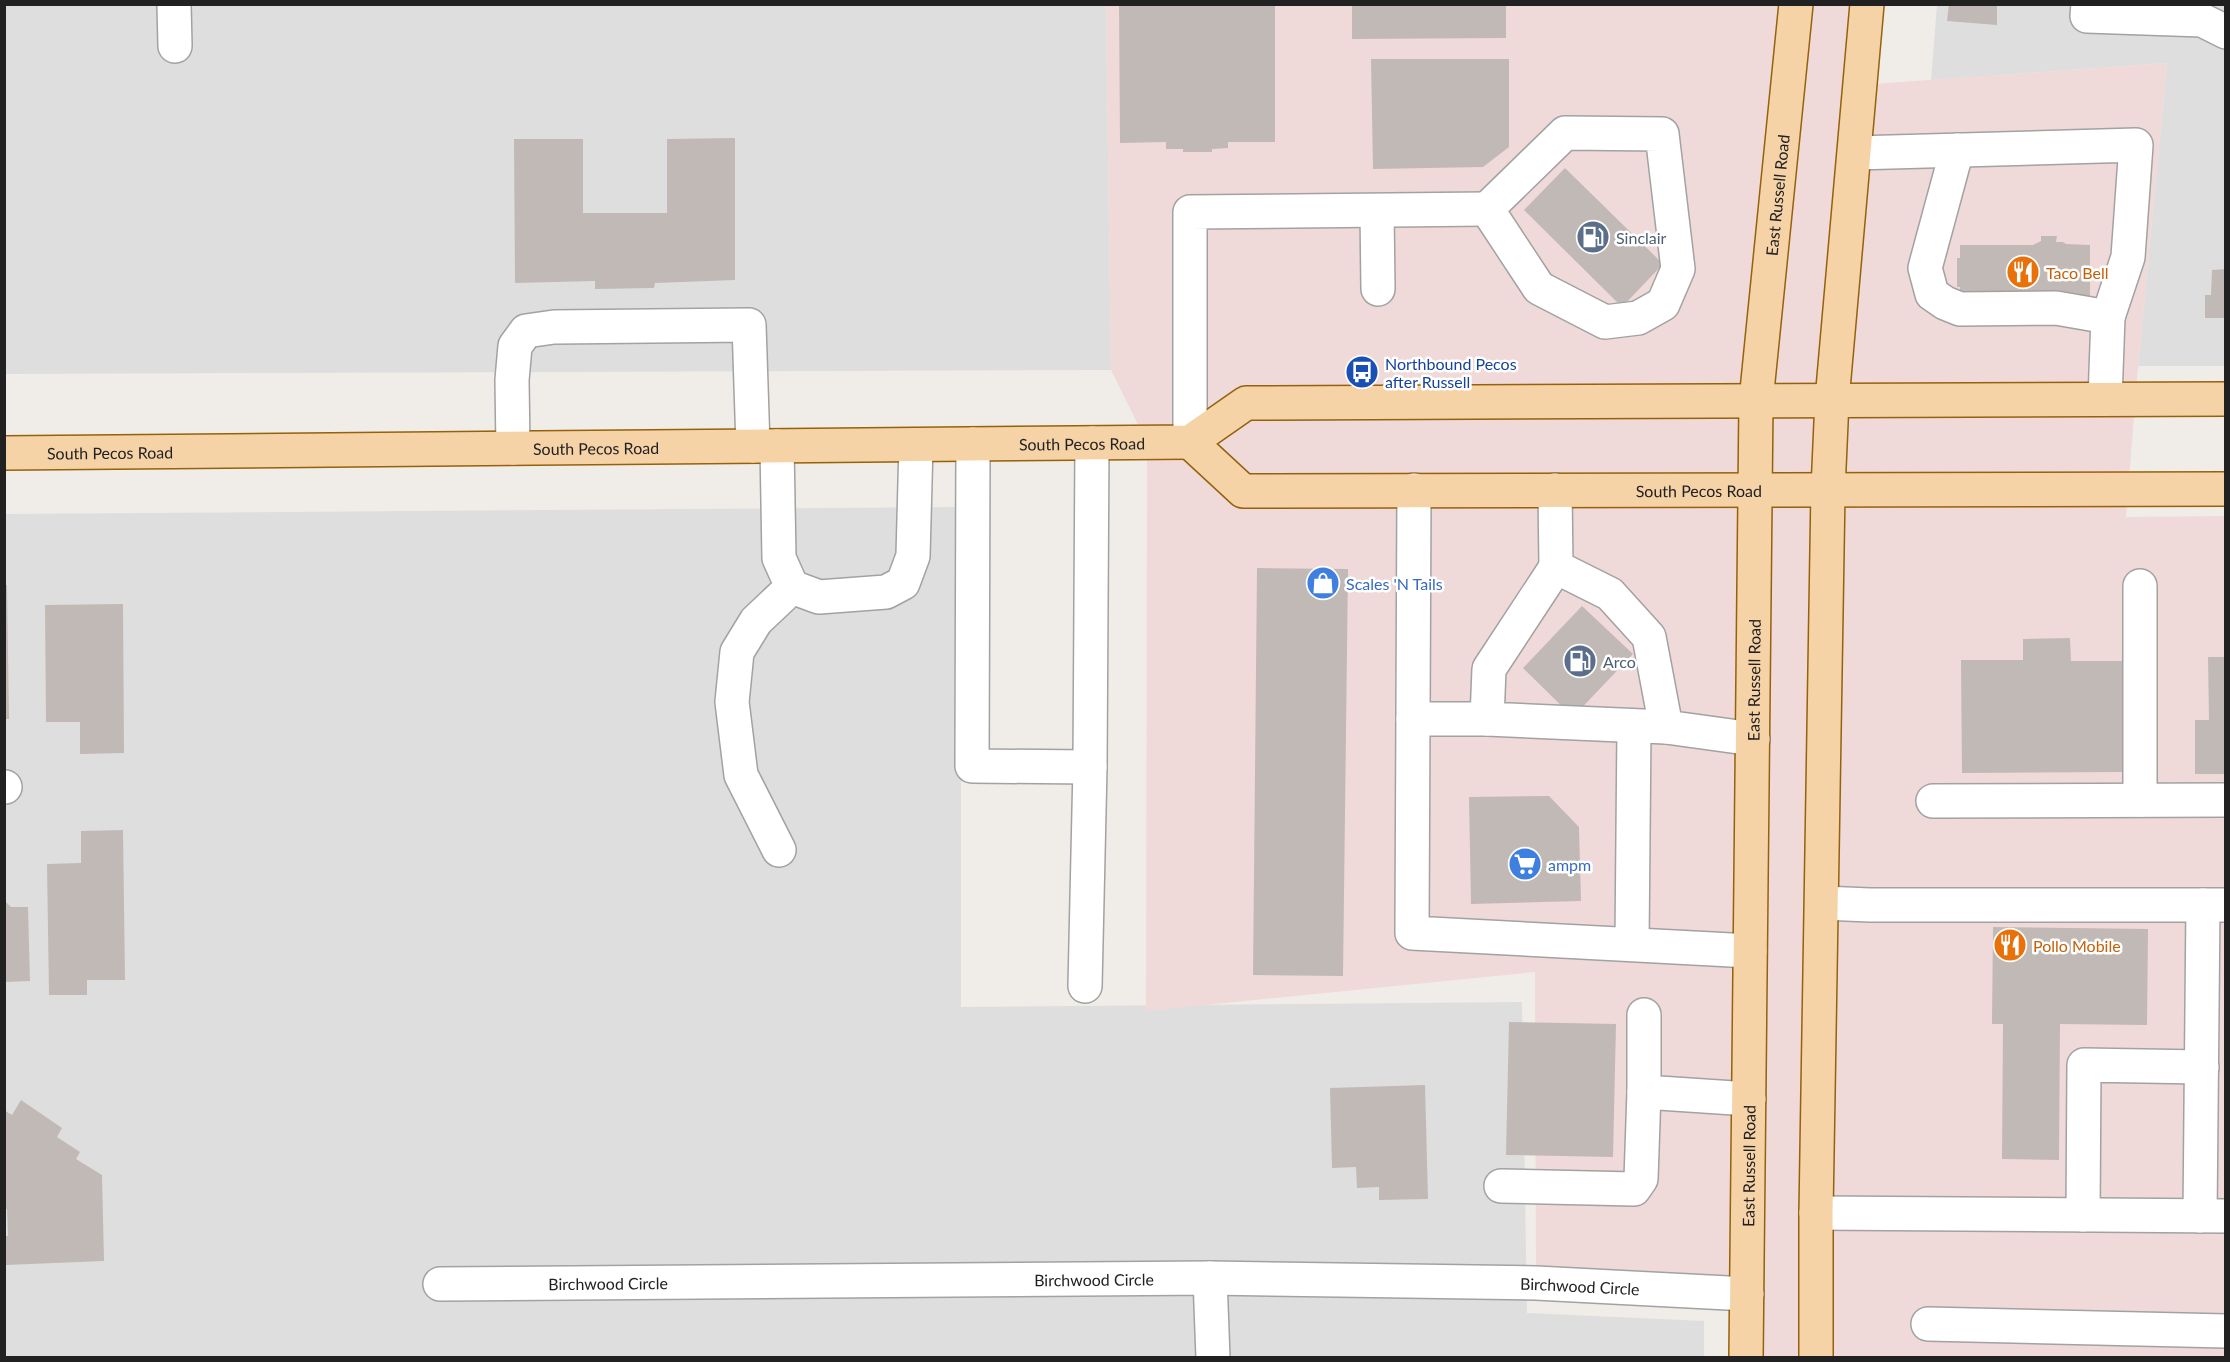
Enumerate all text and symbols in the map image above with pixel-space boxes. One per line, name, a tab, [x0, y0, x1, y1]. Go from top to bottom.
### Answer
street label: East Russell Road	[1761, 133, 1792, 257]
fuel station icon: Sinclair	[1575, 219, 1611, 255]
place label: Sinclair	[1616, 228, 1667, 247]
restaurant icon: Taco Bell	[2005, 254, 2041, 290]
place label: Taco Bell	[2046, 263, 2108, 282]
bus stop icon: Northbound Pecos after Russell	[1344, 354, 1380, 390]
place label: Northbound Pecos after Russell	[1385, 354, 1517, 391]
street label: South Pecos Road	[1019, 433, 1145, 453]
street label: South Pecos Road	[533, 437, 659, 458]
street label: South Pecos Road	[47, 442, 173, 462]
street label: South Pecos Road	[1636, 480, 1762, 500]
shop icon: Scales 'N Tails	[1305, 565, 1341, 601]
place label: Scales 'N Tails	[1346, 574, 1443, 593]
street label: East Russell Road	[1743, 619, 1763, 741]
fuel station icon: Arco	[1562, 643, 1598, 679]
place label: Arco	[1603, 652, 1636, 671]
supermarket icon: ampm	[1507, 846, 1543, 882]
place label: ampm	[1548, 855, 1591, 874]
restaurant icon: Pollo Mobile	[1992, 927, 2028, 963]
place label: Pollo Mobile	[2033, 936, 2121, 955]
street label: East Russell Road	[1738, 1105, 1758, 1227]
street label: Birchwood Circle	[1034, 1269, 1154, 1289]
street label: Birchwood Circle	[548, 1273, 668, 1293]
street label: Birchwood Circle	[1520, 1273, 1640, 1298]

